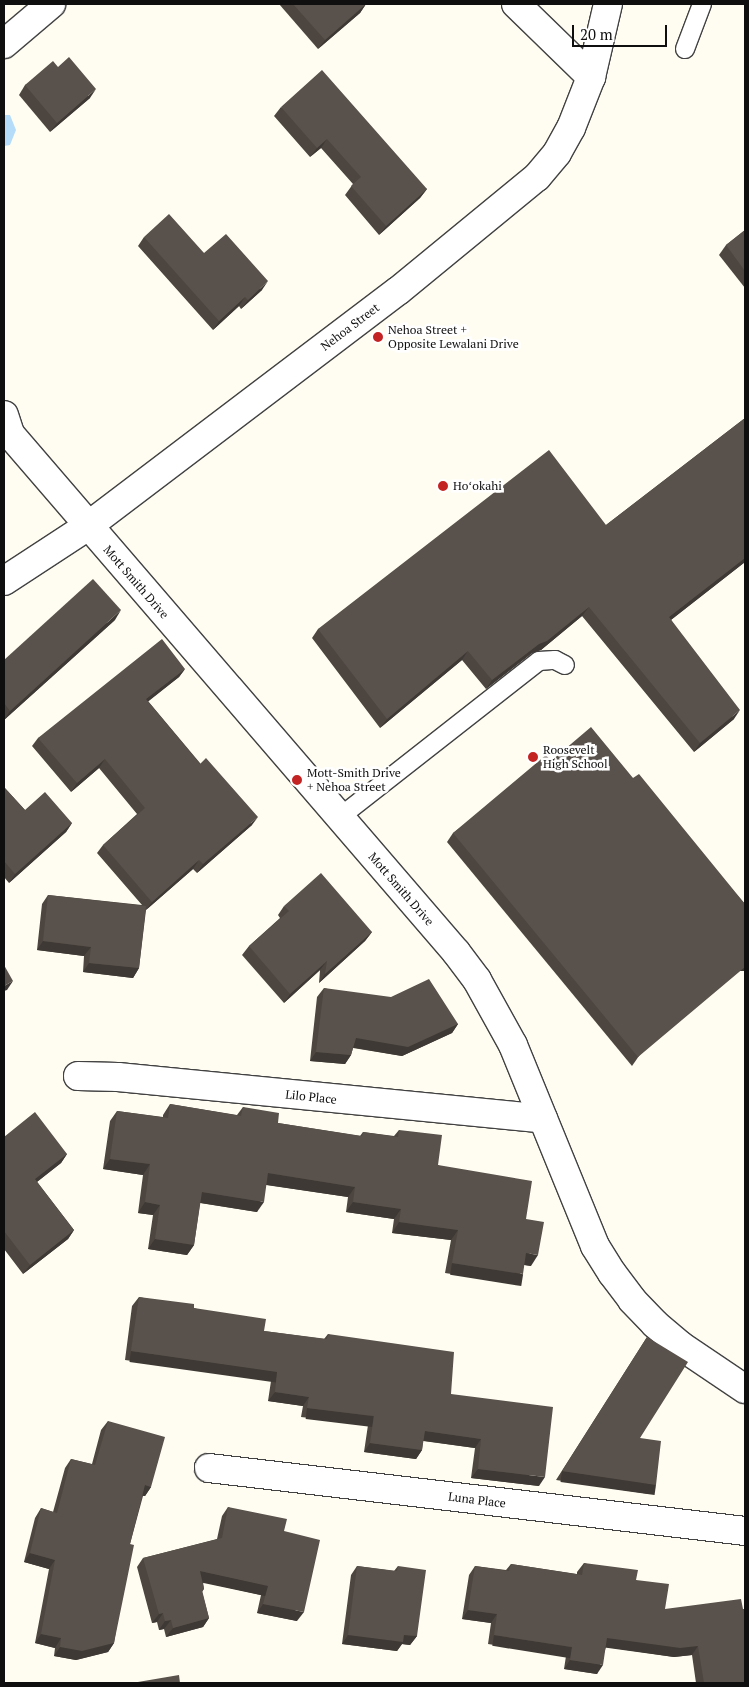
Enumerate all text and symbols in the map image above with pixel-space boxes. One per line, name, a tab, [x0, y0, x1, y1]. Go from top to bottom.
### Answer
scale bar	[574, 15, 669, 47]
text: 20 m	[580, 24, 613, 44]
street label: Nehoa Street	[318, 300, 382, 354]
place label: Nehoa Street + Opposite Lewalani Drive	[388, 323, 519, 351]
marker: Nehoa Street + Opposite Lewalani Drive	[372, 331, 384, 343]
place label: Hoʻokahi	[453, 479, 502, 493]
marker: Hoʻokahi	[437, 480, 449, 492]
street label: Mott Smith Drive	[100, 543, 172, 621]
place label: Roosevelt High School	[543, 743, 608, 771]
marker: Roosevelt High School	[527, 751, 539, 763]
place label: Mott-Smith Drive + Nehoa Street	[307, 766, 401, 794]
marker: Mott-Smith Drive + Nehoa Street	[291, 774, 303, 786]
street label: Mott Smith Drive	[365, 850, 437, 928]
street label: Lilo Place	[285, 1087, 337, 1107]
street label: Luna Place	[447, 1489, 507, 1511]

